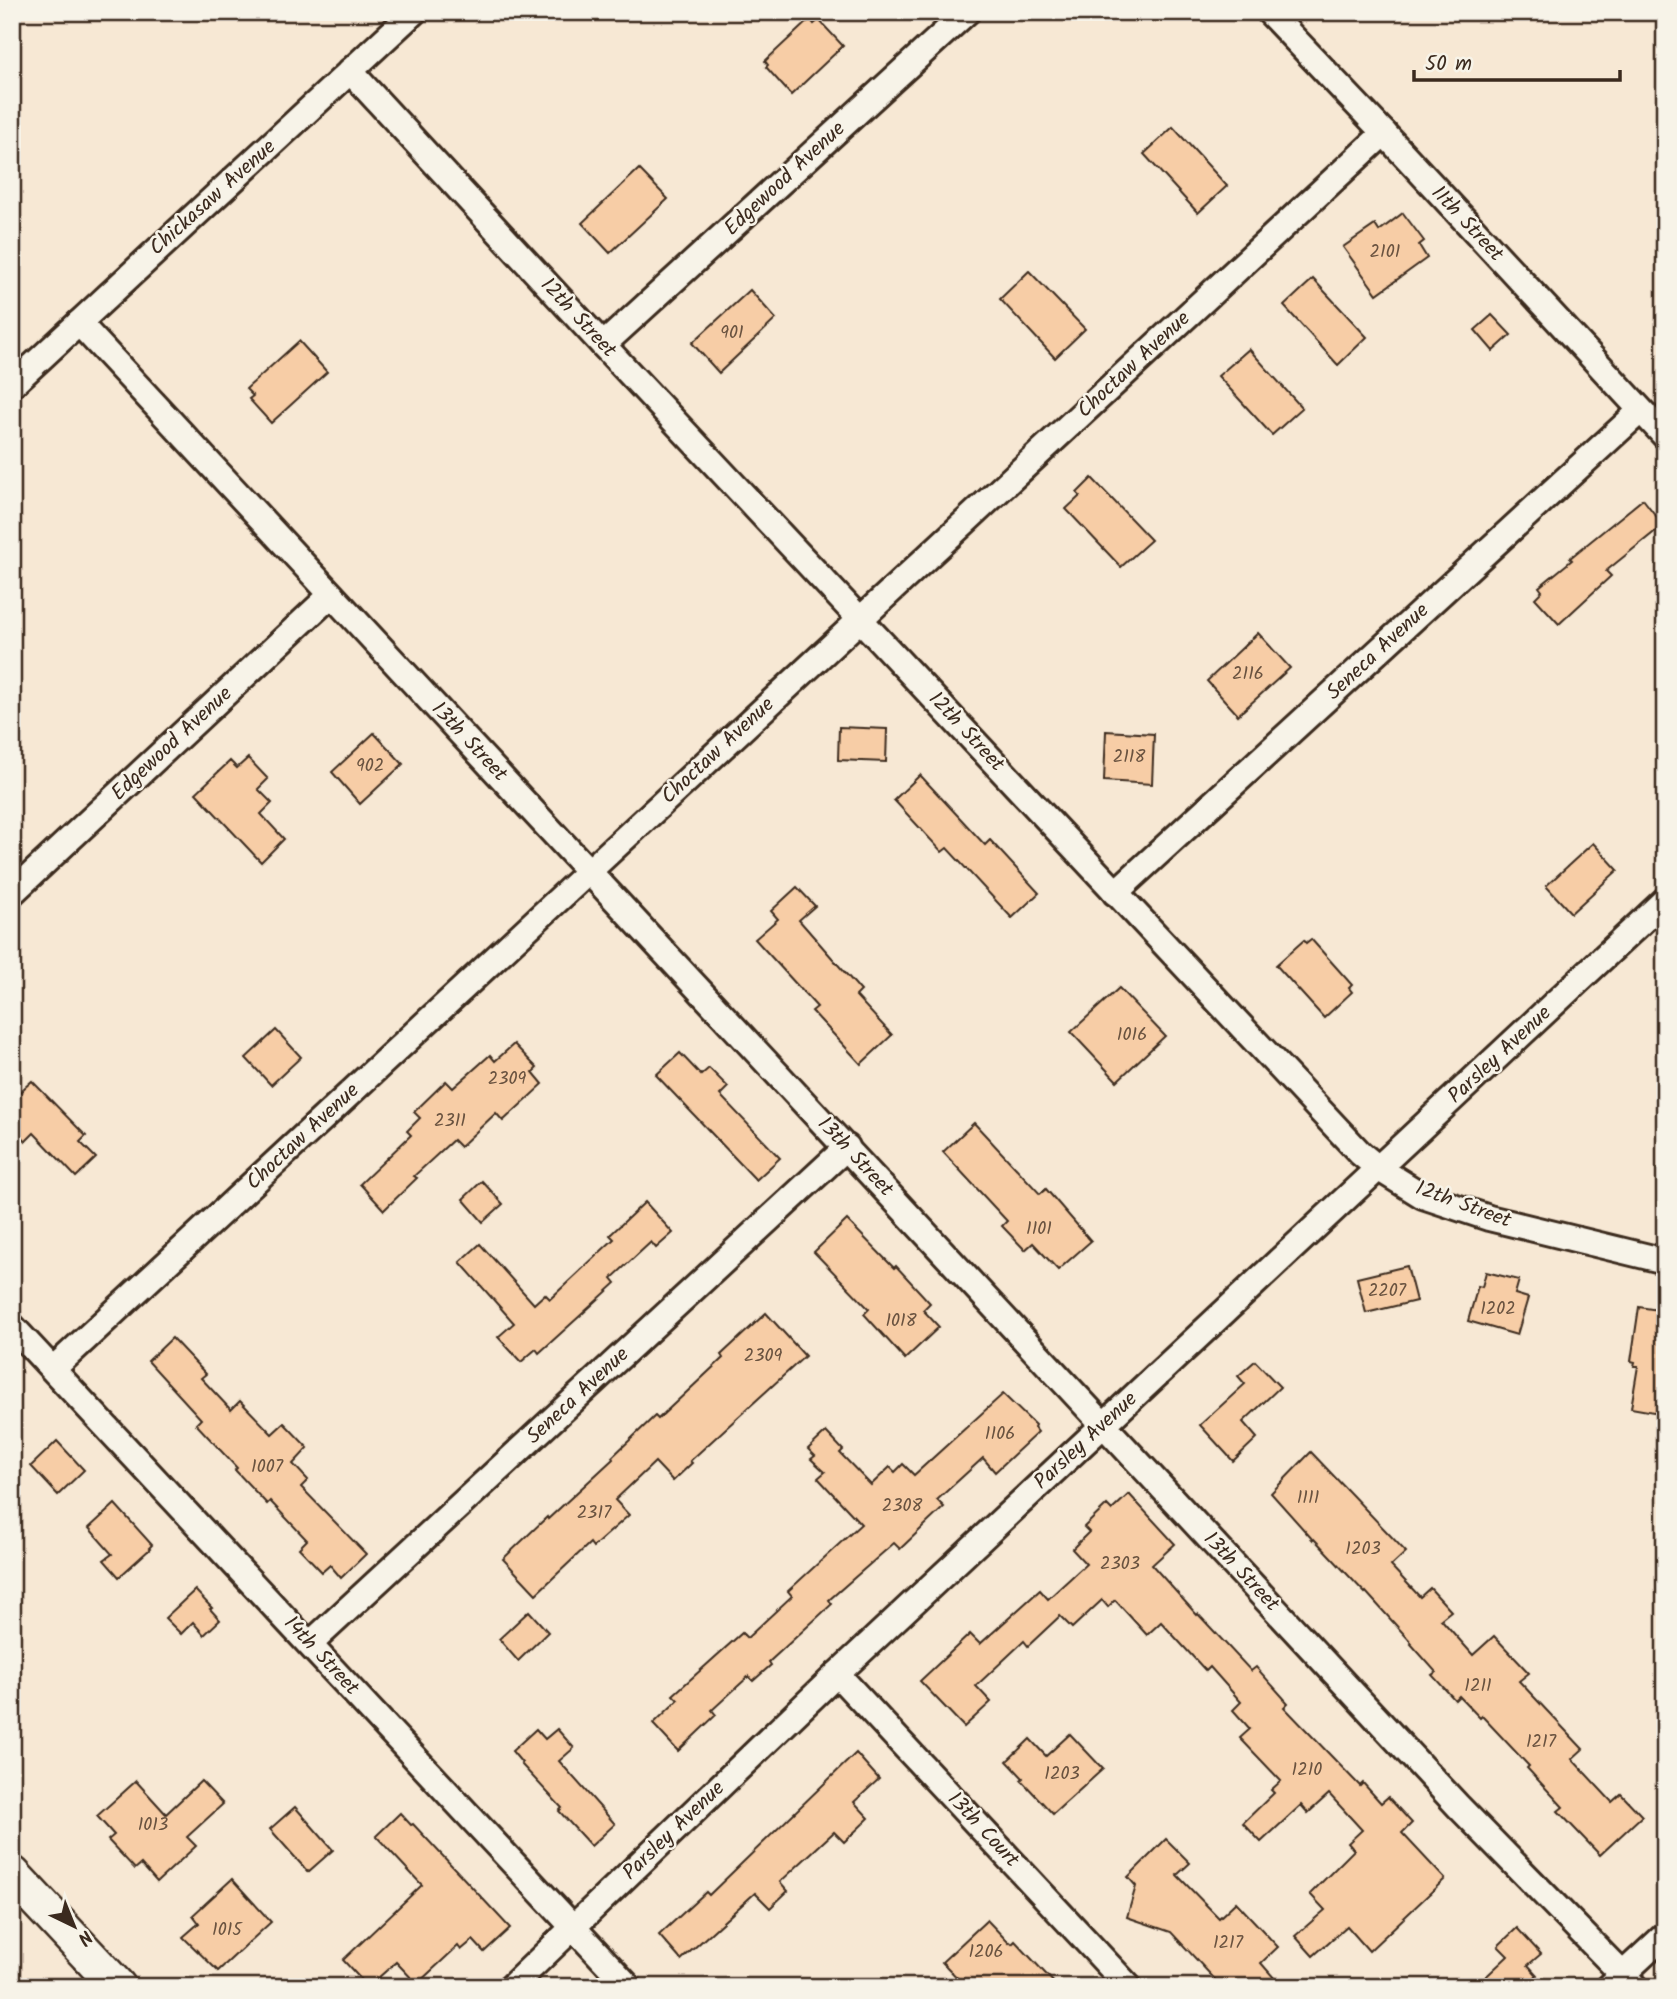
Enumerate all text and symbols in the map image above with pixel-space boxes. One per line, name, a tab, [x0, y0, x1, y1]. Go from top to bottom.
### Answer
scale bar	[1414, 38, 1621, 82]
text: 50 m	[1425, 48, 1472, 81]
street label: Edgewood Avenue	[717, 113, 854, 244]
street label: Chickasaw Avenue	[142, 131, 284, 264]
street label: 11th Street	[1423, 178, 1512, 270]
house number: 2101	[1370, 238, 1400, 267]
street label: 12th Street	[532, 270, 625, 366]
street label: Choctaw Avenue	[1070, 303, 1199, 427]
house number: 901	[720, 319, 744, 348]
street label: Seneca Avenue	[1319, 595, 1437, 709]
house number: 2116	[1232, 660, 1264, 689]
street label: Edgewood Avenue	[104, 678, 241, 809]
street label: 12th Street	[920, 684, 1013, 780]
street label: Choctaw Avenue	[654, 689, 783, 813]
street label: 13th Street	[423, 694, 516, 790]
house number: 2118	[1113, 743, 1145, 772]
house number: 902	[356, 752, 384, 781]
street label: Parsley Avenue	[1441, 998, 1560, 1112]
house number: 1016	[1117, 1021, 1147, 1050]
house number: 2309	[488, 1065, 526, 1094]
street label: Choctaw Avenue	[239, 1075, 368, 1199]
house number: 2311	[434, 1107, 466, 1136]
street label: 13th Street	[809, 1109, 902, 1205]
street label: 12th Street	[1410, 1172, 1516, 1238]
house number: 1101	[1026, 1215, 1052, 1244]
house number: 2207	[1368, 1277, 1407, 1306]
house number: 1202	[1480, 1295, 1516, 1324]
house number: 1018	[885, 1307, 917, 1336]
street label: Seneca Avenue	[519, 1339, 637, 1453]
house number: 2309	[744, 1342, 782, 1371]
street label: Parsley Avenue	[1027, 1384, 1146, 1498]
house number: 1106	[985, 1420, 1015, 1449]
house number: 1007	[251, 1453, 284, 1482]
house number: 1111	[1297, 1484, 1319, 1513]
house number: 2308	[882, 1492, 922, 1521]
house number: 2317	[577, 1499, 612, 1528]
street label: 13th Street	[1195, 1524, 1288, 1620]
house number: 1203	[1345, 1535, 1381, 1564]
house number: 2303	[1100, 1550, 1140, 1579]
street label: 14th Street	[275, 1608, 367, 1704]
house number: 1211	[1464, 1672, 1492, 1701]
house number: 1217	[1526, 1728, 1557, 1757]
house number: 1210	[1292, 1756, 1322, 1785]
house number: 1203	[1044, 1760, 1080, 1789]
street label: Parsley Avenue	[615, 1773, 733, 1889]
street label: 13th Court	[939, 1784, 1028, 1876]
house number: 1013	[138, 1811, 168, 1840]
north arrow	[38, 1890, 108, 1960]
house number: 1015	[212, 1916, 243, 1945]
text: N	[70, 1922, 99, 1952]
house number: 1217	[1213, 1929, 1244, 1958]
house number: 1206	[968, 1938, 1004, 1967]

